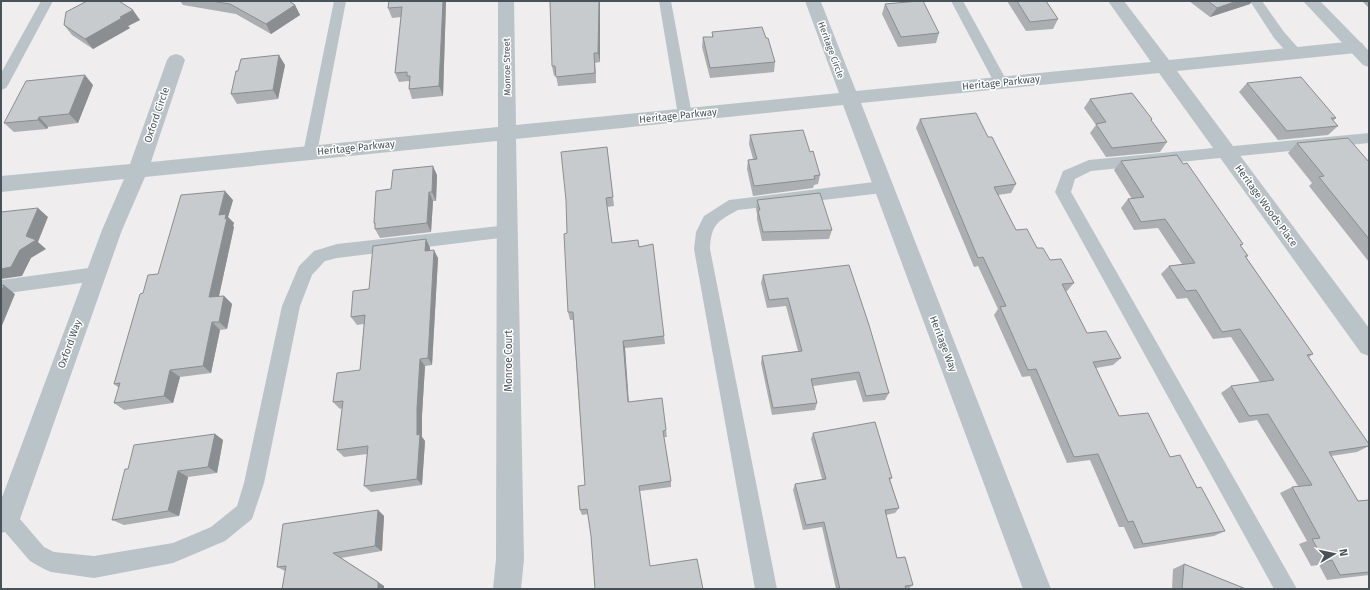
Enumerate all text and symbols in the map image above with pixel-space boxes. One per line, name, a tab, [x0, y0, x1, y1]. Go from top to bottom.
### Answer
street label: Heritage Circle	[816, 20, 846, 80]
street label: Monroe Street	[501, 37, 513, 96]
street label: Heritage Parkway	[962, 73, 1040, 93]
street label: Oxford Circle	[142, 86, 172, 144]
street label: Heritage Parkway	[639, 106, 717, 126]
street label: Heritage Parkway	[317, 138, 395, 158]
street label: Heritage Woods Place	[1232, 163, 1300, 249]
street label: Heritage Way	[927, 314, 959, 374]
street label: Oxford Way	[56, 318, 84, 370]
street label: Monroe Court	[503, 330, 515, 392]
north arrow	[1314, 534, 1354, 574]
text: N	[1336, 548, 1350, 557]

